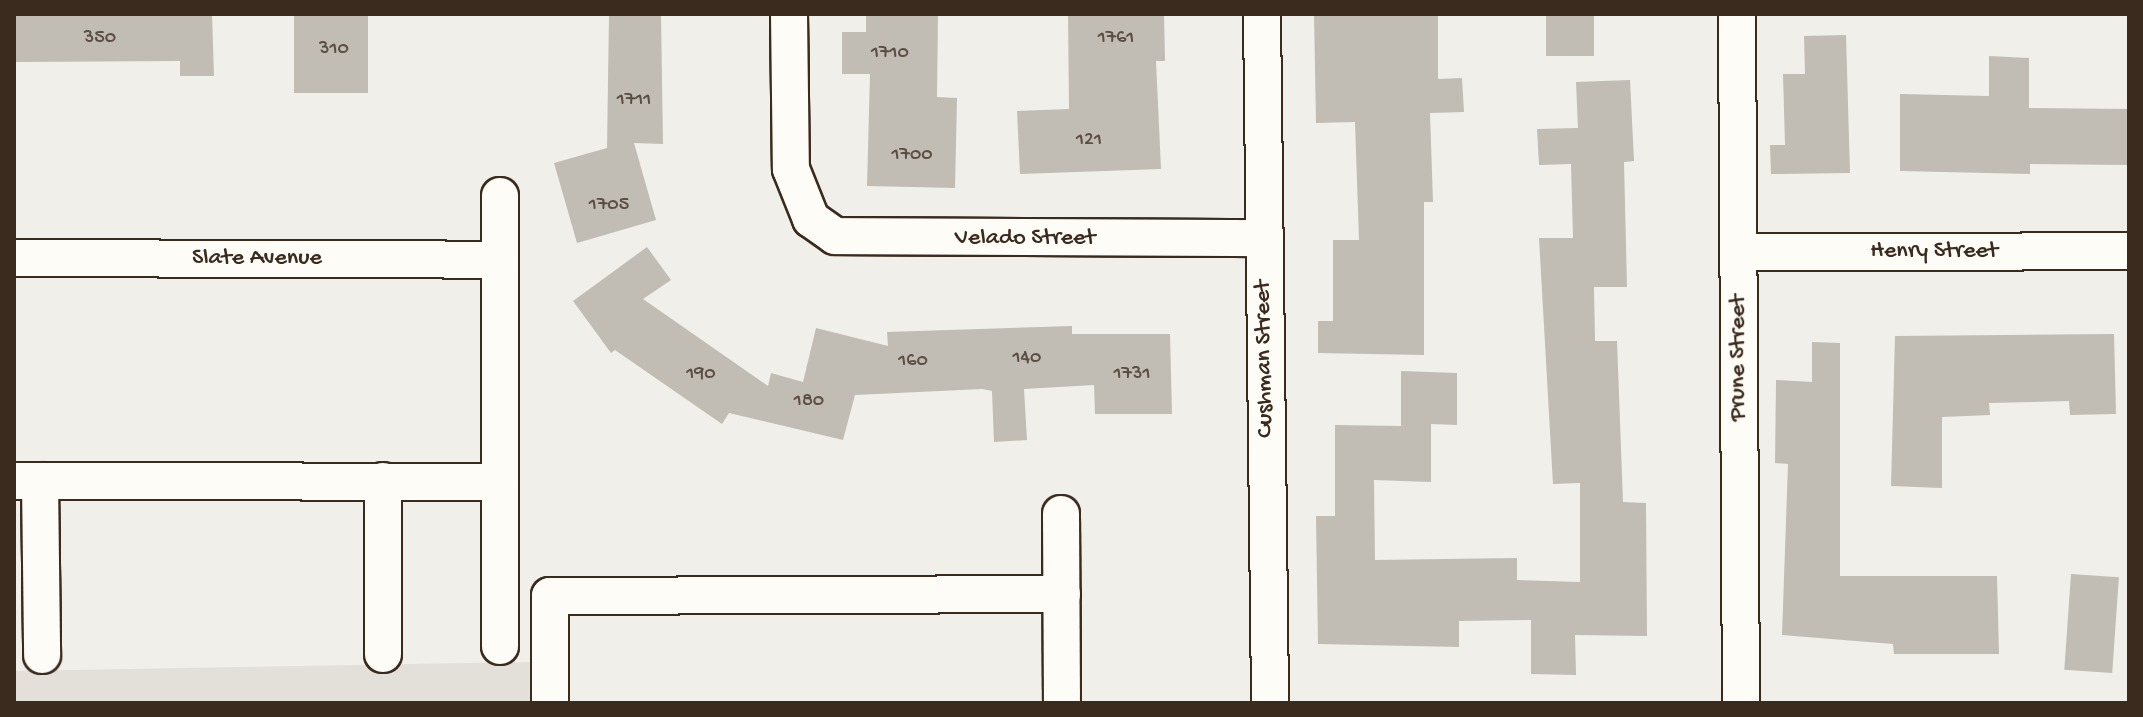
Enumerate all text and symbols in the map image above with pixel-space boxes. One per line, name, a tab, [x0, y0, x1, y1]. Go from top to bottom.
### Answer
house number: 350	[84, 26, 116, 50]
house number: 1761	[1098, 26, 1134, 50]
house number: 310	[319, 37, 349, 61]
house number: 1710	[871, 41, 909, 65]
house number: 1711	[617, 88, 651, 112]
house number: 121	[1076, 128, 1102, 152]
house number: 1700	[891, 143, 933, 167]
house number: 1705	[589, 193, 629, 217]
street label: Velado Street	[955, 225, 1095, 253]
street label: Henry Street	[1870, 238, 1998, 266]
street label: Slate Avenue	[192, 245, 322, 273]
street label: Cushman Street	[1249, 280, 1281, 438]
street label: Prune Street	[1725, 295, 1753, 421]
house number: 140	[1013, 346, 1041, 370]
house number: 160	[898, 349, 928, 373]
house number: 190	[686, 362, 716, 386]
house number: 1731	[1114, 362, 1150, 386]
house number: 180	[794, 389, 824, 413]

